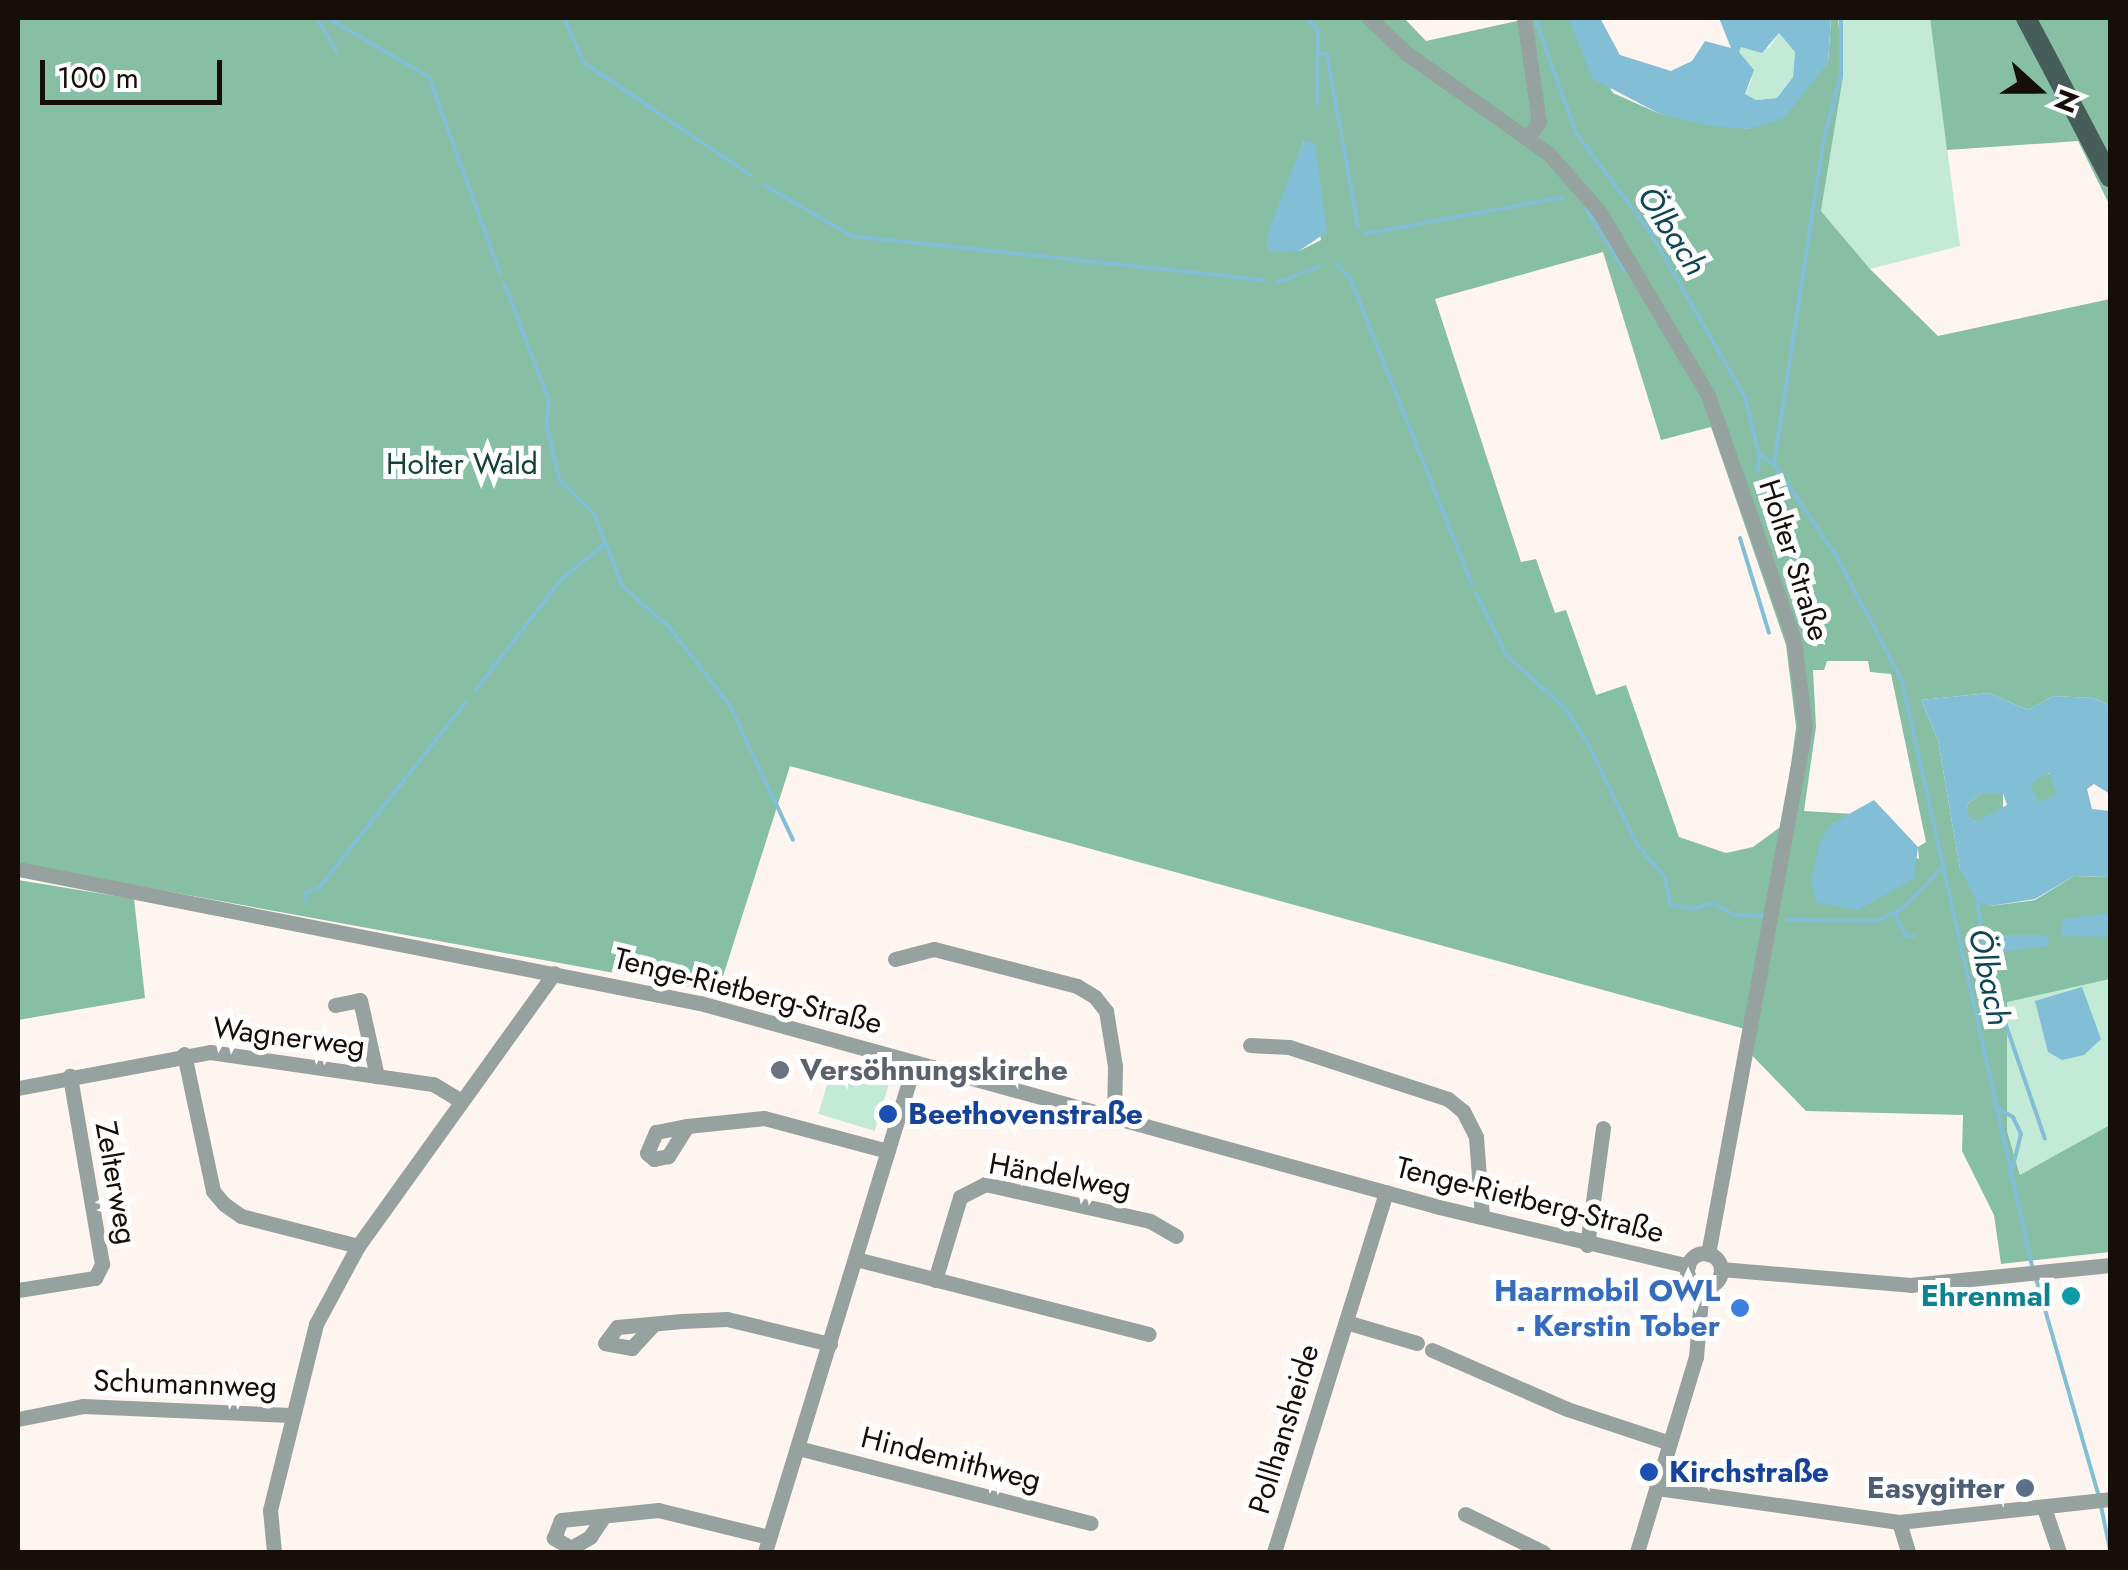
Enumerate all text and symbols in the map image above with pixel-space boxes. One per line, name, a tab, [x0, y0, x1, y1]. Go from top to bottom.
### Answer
scale bar	[45, 40, 228, 102]
north arrow	[1988, 40, 2088, 140]
text: 100 m	[57, 56, 139, 99]
text: N	[2043, 83, 2090, 119]
water label: Ölbach	[1629, 179, 1715, 283]
park label: Holter Wald	[386, 446, 538, 482]
street label: Holter Straße	[1751, 475, 1837, 645]
water label: Ölbach	[1960, 925, 2018, 1029]
street label: Tenge-Rietberg-Straße	[610, 940, 886, 1042]
street label: Wagnerweg	[211, 1010, 367, 1064]
place label: Versöhnungskirche	[800, 1052, 1068, 1088]
marker: Versöhnungskirche	[769, 1059, 791, 1081]
place label: Beethovenstraße	[908, 1096, 1143, 1132]
marker: Beethovenstraße	[877, 1103, 899, 1125]
street label: Zelterweg	[87, 1119, 145, 1247]
street label: Händelweg	[986, 1146, 1134, 1206]
street label: Tenge-Rietberg-Straße	[1392, 1149, 1668, 1251]
place label: Haarmobil OWL - Kerstin Tober	[1494, 1273, 1720, 1344]
place label: Ehrenmal	[1921, 1278, 2051, 1314]
marker: Ehrenmal	[2060, 1285, 2082, 1307]
marker: Haarmobil OWL - Kerstin Tober	[1729, 1297, 1751, 1319]
street label: Pollhansheide	[1241, 1340, 1327, 1518]
street label: Schumannweg	[92, 1363, 278, 1405]
street label: Hindemithweg	[857, 1419, 1045, 1499]
place label: Kirchstraße	[1669, 1454, 1829, 1490]
marker: Kirchstraße	[1638, 1461, 1660, 1483]
place label: Easygitter	[1867, 1470, 2005, 1506]
marker: Easygitter	[2014, 1477, 2036, 1499]

